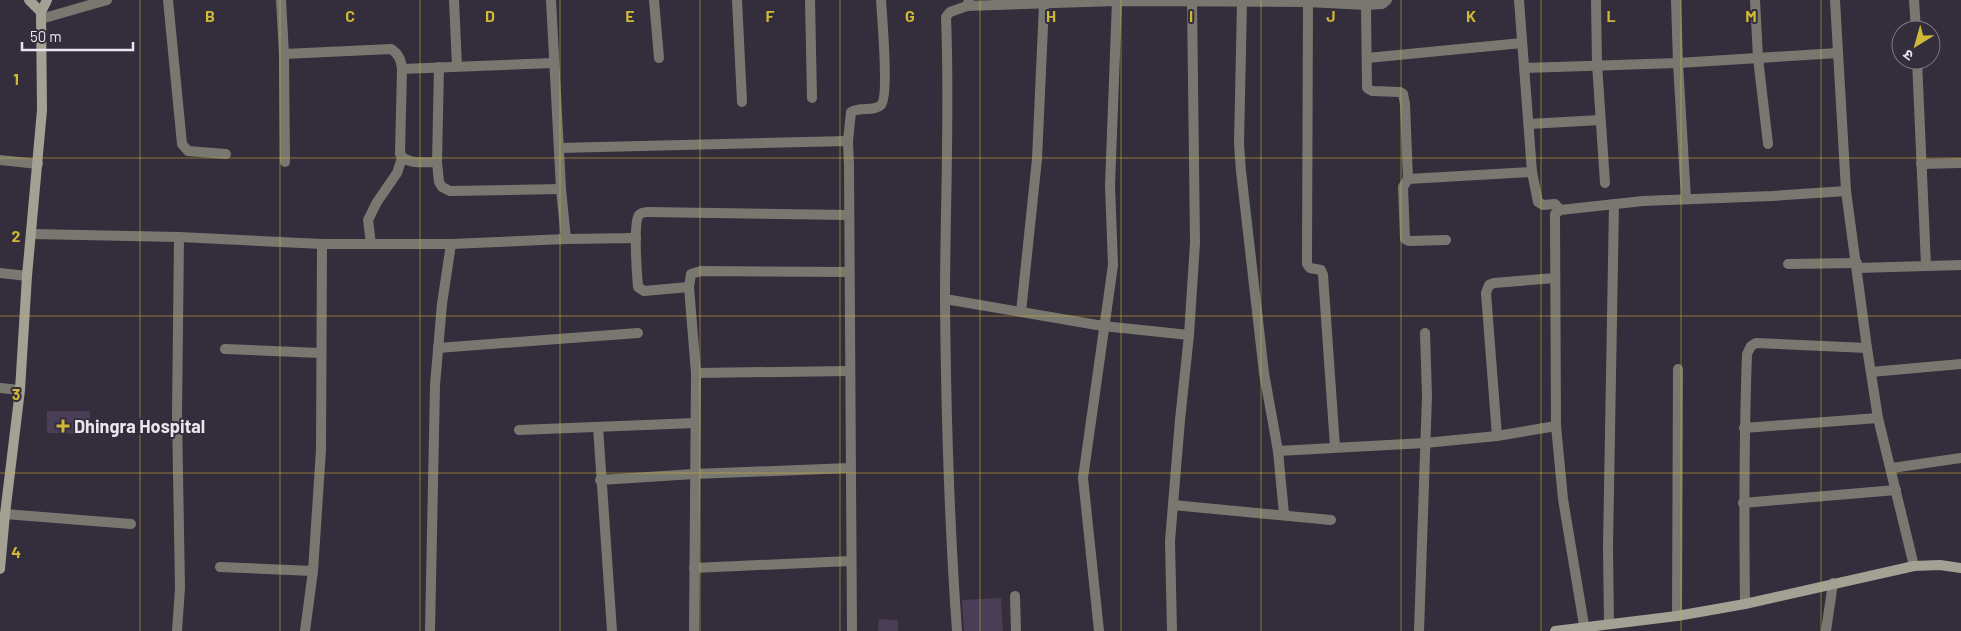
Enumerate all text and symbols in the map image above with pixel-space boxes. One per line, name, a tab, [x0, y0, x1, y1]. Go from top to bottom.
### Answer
text: B	[205, 6, 215, 25]
text: C	[345, 6, 355, 25]
text: D	[485, 6, 495, 25]
text: E	[625, 6, 635, 25]
text: F	[766, 6, 775, 25]
text: G	[905, 6, 915, 25]
text: H	[1046, 6, 1056, 25]
text: I	[1189, 6, 1193, 25]
text: J	[1326, 6, 1336, 25]
text: K	[1466, 6, 1476, 25]
text: L	[1606, 6, 1616, 25]
text: M	[1745, 6, 1757, 25]
scale bar	[22, 20, 134, 52]
north arrow	[1891, 20, 1941, 70]
text: 50 m	[30, 27, 62, 45]
text: उ	[1899, 46, 1916, 65]
text: 1	[13, 69, 19, 88]
text: 2	[12, 226, 21, 245]
text: 3	[12, 384, 20, 403]
place label: Dhingra Hospital	[74, 415, 205, 437]
marker: Dhingra Hospital	[56, 419, 70, 433]
text: 4	[11, 542, 21, 561]

